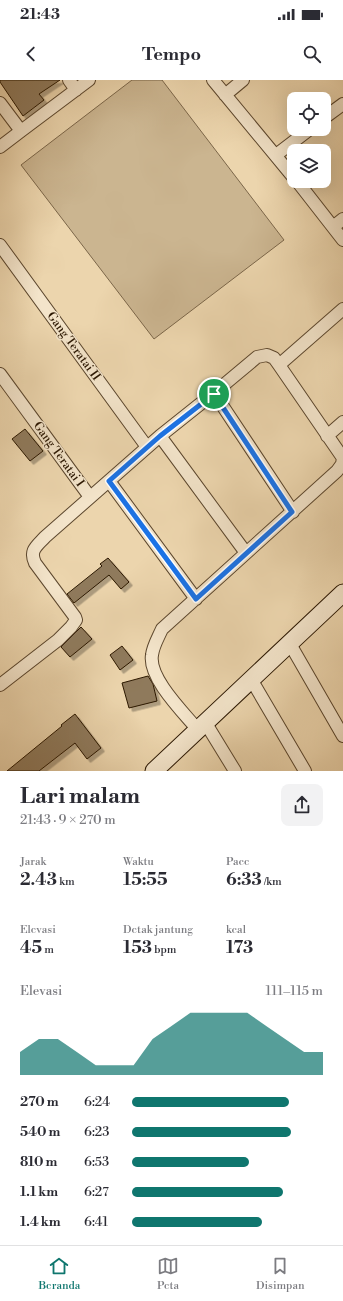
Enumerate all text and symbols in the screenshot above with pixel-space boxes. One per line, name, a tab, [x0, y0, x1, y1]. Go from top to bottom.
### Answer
text: 21:43	[20, 5, 60, 24]
icon: back	[20, 43, 42, 65]
text: Tempo	[142, 43, 201, 66]
icon: search	[301, 43, 323, 65]
map controls	[287, 92, 331, 188]
button: locate	[287, 92, 331, 136]
button: layers	[287, 144, 331, 188]
street label: Gang Teratai II	[44, 309, 104, 384]
pin	[197, 377, 231, 411]
icon: arrive	[203, 383, 225, 405]
street label: Gang Teratai I	[30, 419, 88, 490]
text: Lari malam	[20, 783, 140, 810]
button: share	[281, 784, 323, 826]
text: 21:43 · 9 × 270 m	[20, 812, 116, 828]
text: Jarak	[20, 855, 46, 869]
text: Waktu	[123, 855, 154, 869]
text: Pace	[226, 855, 250, 869]
text: 2.43	[20, 869, 57, 891]
text: 15:55	[123, 869, 167, 891]
text: 6:33	[226, 869, 262, 891]
text: km	[57, 875, 75, 889]
text: /km	[262, 875, 282, 889]
text: Elevasi	[20, 923, 56, 937]
text: Detak jantung	[123, 923, 193, 937]
text: kcal	[226, 923, 246, 937]
text: 45	[20, 937, 42, 959]
text: 153	[123, 937, 152, 959]
text: 173	[226, 937, 253, 959]
text: m	[42, 943, 54, 957]
text: bpm	[152, 943, 176, 957]
text: Elevasi	[20, 983, 62, 999]
text: 111–115 m	[266, 983, 323, 999]
text: 270 m	[20, 1094, 59, 1110]
text: 6:24	[84, 1094, 110, 1110]
text: 540 m	[20, 1124, 60, 1140]
text: 6:23	[84, 1124, 109, 1140]
text: 810 m	[20, 1154, 57, 1170]
text: 6:53	[84, 1154, 109, 1170]
text: 1.1 km	[20, 1184, 58, 1200]
text: 6:27	[84, 1184, 109, 1200]
text: 1.4 km	[20, 1214, 61, 1230]
text: 6:41	[84, 1214, 108, 1230]
tab: Beranda	[38, 1255, 80, 1293]
tab: Peta	[157, 1255, 179, 1293]
tab: Disimpan	[256, 1255, 305, 1293]

